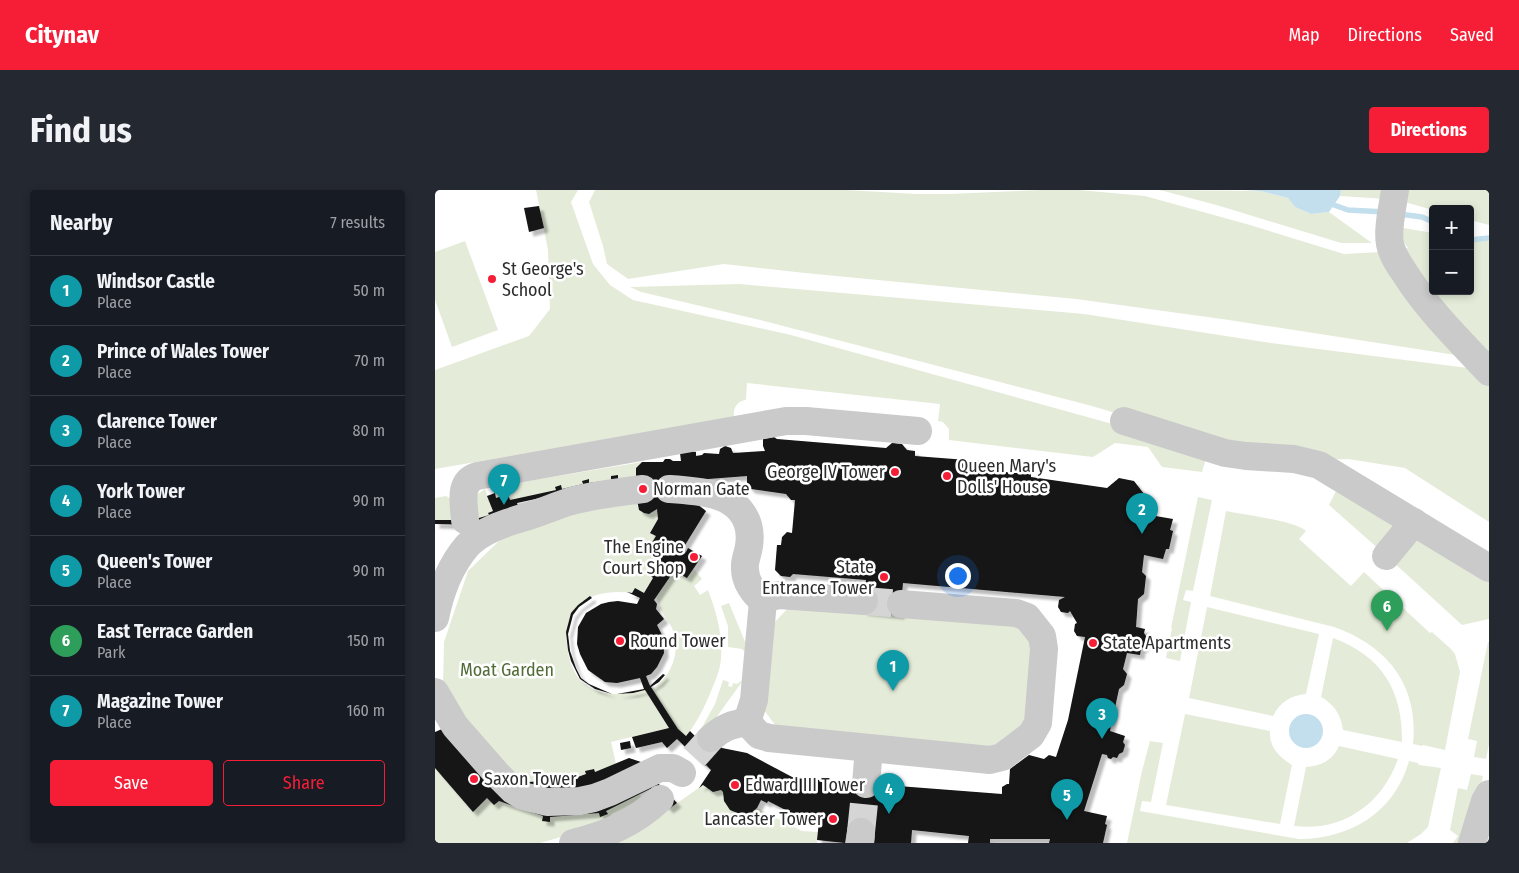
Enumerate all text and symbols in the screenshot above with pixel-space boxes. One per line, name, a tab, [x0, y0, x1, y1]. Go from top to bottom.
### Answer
text: Citynav	[25, 21, 99, 49]
text: Map	[1288, 24, 1320, 46]
text: Directions	[1348, 24, 1422, 46]
text: Saved	[1450, 24, 1494, 46]
button: Directions	[1369, 107, 1489, 153]
text: Find us	[30, 109, 132, 151]
map controls	[1429, 205, 1474, 295]
button: +	[1429, 205, 1474, 250]
text: Nearby	[50, 210, 112, 236]
text: 7 results	[330, 213, 385, 232]
button: −	[1429, 250, 1474, 295]
place label: St George's School	[502, 258, 584, 301]
text: Windsor Castle	[97, 270, 215, 293]
marker: St George's School	[486, 273, 498, 285]
text: 1	[63, 281, 69, 300]
text: 50 m	[353, 281, 385, 300]
text: Place	[97, 293, 132, 312]
text: Prince of Wales Tower	[97, 340, 269, 363]
text: 2	[62, 351, 70, 370]
text: 70 m	[354, 351, 385, 370]
text: Place	[97, 363, 132, 382]
text: Clarence Tower	[97, 410, 217, 433]
text: 3	[62, 421, 70, 440]
text: 80 m	[353, 421, 385, 440]
text: Place	[97, 433, 132, 452]
place label: Queen Mary's Dolls' House	[957, 455, 1057, 498]
place label: George IV Tower	[767, 461, 886, 483]
pin: 7	[488, 464, 520, 505]
marker: George IV Tower	[889, 466, 901, 478]
marker: Queen Mary's Dolls' House	[941, 470, 953, 482]
place label: Norman Gate	[653, 478, 750, 500]
text: York Tower	[97, 480, 185, 503]
marker: Norman Gate	[637, 483, 649, 495]
text: 4	[62, 491, 70, 510]
text: 90 m	[353, 491, 385, 510]
pin: 2	[1126, 493, 1158, 534]
text: Place	[97, 503, 132, 522]
place label: The Engine Court Shop	[602, 536, 684, 579]
text: Queen's Tower	[97, 550, 212, 573]
marker: The Engine Court Shop	[688, 551, 700, 563]
place label: State Entrance Tower	[762, 556, 875, 599]
text: 5	[62, 561, 70, 580]
text: 90 m	[353, 561, 385, 580]
your location	[945, 563, 971, 589]
marker: State Entrance Tower	[878, 571, 890, 583]
text: Place	[97, 573, 132, 592]
pin: 6	[1371, 590, 1403, 631]
text: East Terrace Garden	[97, 620, 253, 643]
place label: Round Tower	[630, 630, 726, 652]
text: 6	[62, 631, 70, 650]
text: 150 m	[347, 631, 385, 650]
place label: State Apartments	[1103, 632, 1231, 654]
marker: Round Tower	[614, 635, 626, 647]
marker: State Apartments	[1087, 637, 1099, 649]
text: Park	[97, 643, 125, 662]
pin: 1	[877, 650, 909, 691]
park label: Moat Garden	[460, 659, 554, 681]
text: Magazine Tower	[97, 690, 223, 713]
pin: 3	[1086, 698, 1118, 739]
text: 7	[63, 701, 69, 720]
text: 160 m	[346, 701, 385, 720]
text: Place	[97, 713, 132, 732]
button: Save	[50, 760, 213, 806]
button: Share	[223, 760, 385, 806]
place label: Saxon Tower	[484, 768, 577, 790]
marker: Saxon Tower	[468, 773, 480, 785]
pin: 4	[873, 773, 905, 814]
place label: Edward III Tower	[745, 774, 866, 796]
marker: Edward III Tower	[729, 779, 741, 791]
pin: 5	[1051, 779, 1083, 820]
place label: Lancaster Tower	[704, 808, 824, 830]
marker: Lancaster Tower	[827, 813, 839, 825]

